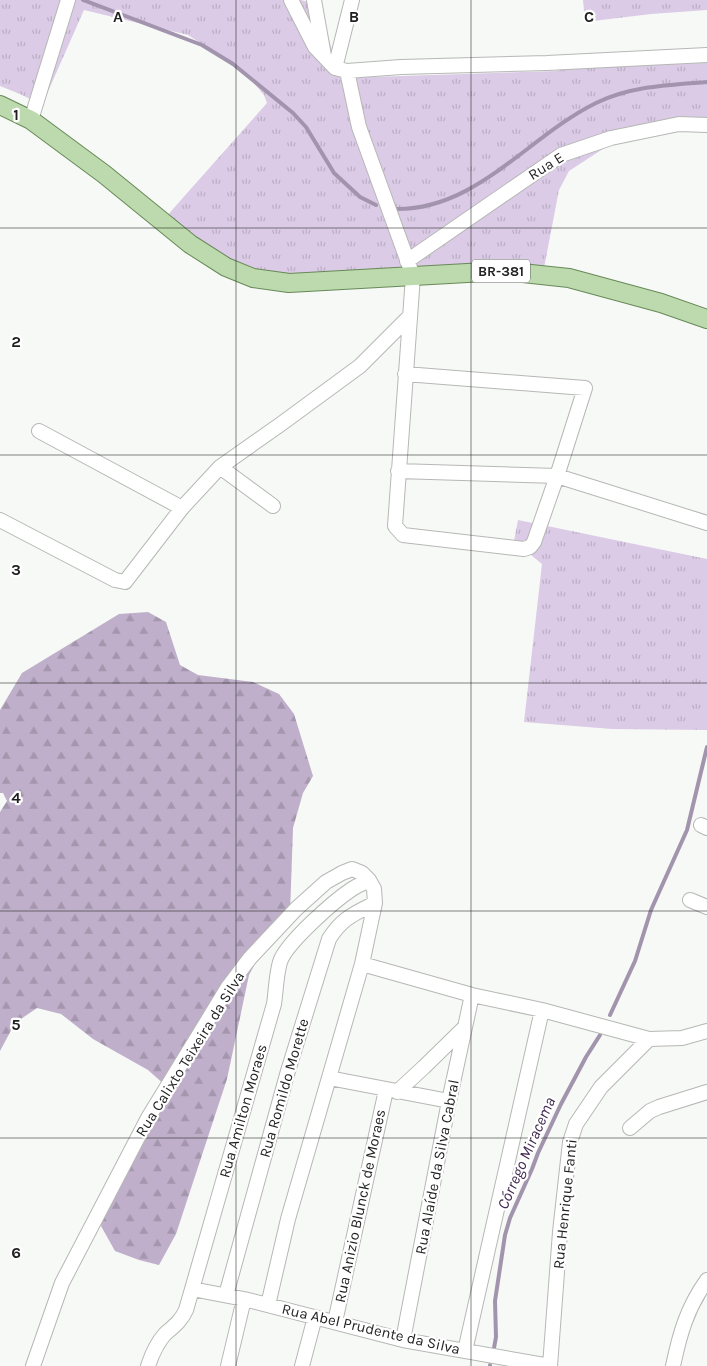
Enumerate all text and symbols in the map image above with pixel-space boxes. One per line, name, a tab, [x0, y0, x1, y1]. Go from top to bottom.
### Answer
text: A	[113, 7, 123, 26]
text: B	[349, 7, 359, 26]
text: C	[584, 7, 594, 26]
text: 1	[13, 105, 19, 124]
street label: Rua E	[525, 148, 567, 184]
road number: BR-381	[472, 260, 530, 282]
text: 2	[11, 332, 21, 351]
text: 3	[11, 560, 21, 579]
text: 4	[11, 788, 21, 807]
street label: Rua Calixto Teixeira da Silva	[132, 968, 248, 1140]
text: 5	[11, 1015, 21, 1034]
street label: Rua Romildo Morette	[256, 1016, 312, 1160]
street label: Rua Amilton Moraes	[215, 1042, 271, 1180]
street label: Rua Alaíde da Silva Cabral	[411, 1078, 463, 1256]
water label: Córrego Miracema	[493, 1094, 559, 1212]
street label: Rua Anizio Blunck de Moraes	[331, 1108, 389, 1304]
street label: Rua Henrique Fanti	[549, 1138, 581, 1270]
text: 6	[11, 1243, 21, 1262]
street label: Rua Abel Prudente da Silva	[280, 1300, 462, 1358]

